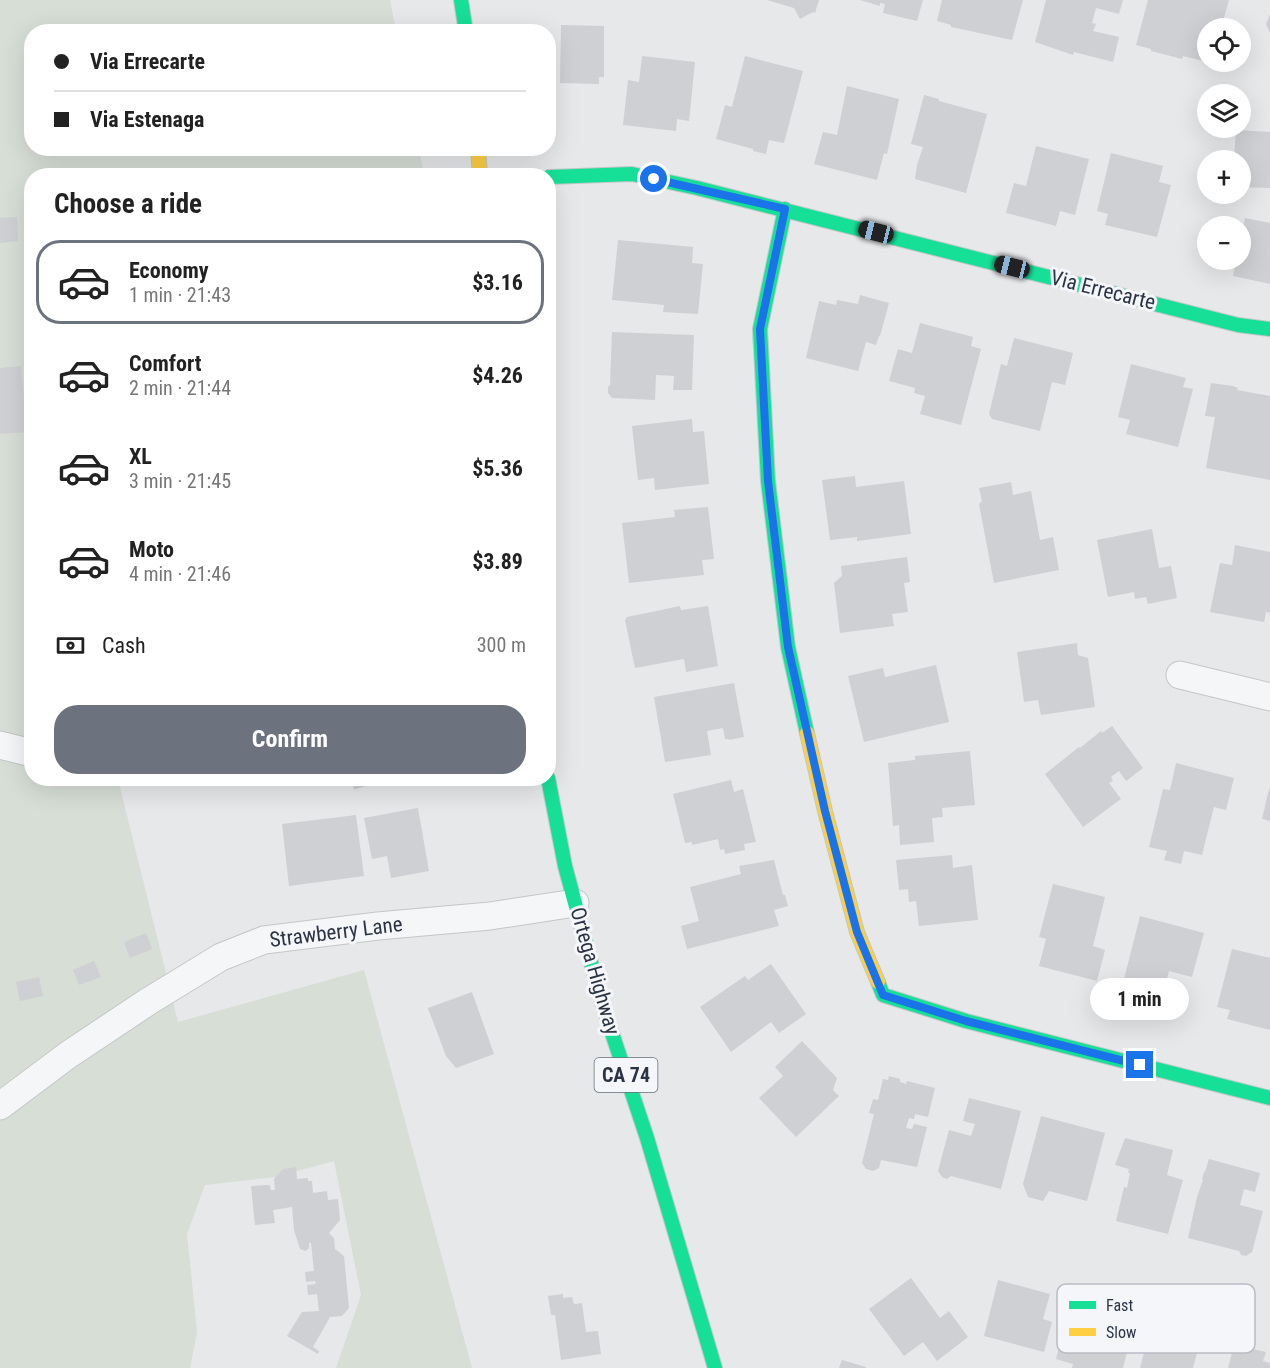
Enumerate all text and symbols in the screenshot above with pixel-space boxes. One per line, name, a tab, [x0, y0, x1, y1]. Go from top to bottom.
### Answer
map controls	[1197, 18, 1251, 270]
button: locate	[1197, 18, 1251, 72]
text: Via Errecarte	[90, 49, 205, 74]
button: layers	[1197, 84, 1251, 138]
text: Via Estenaga	[90, 107, 204, 132]
button: +	[1197, 150, 1251, 204]
route start	[640, 165, 667, 192]
text: Choose a ride	[54, 188, 202, 220]
button: −	[1197, 216, 1251, 270]
car	[856, 219, 896, 245]
car	[992, 254, 1032, 280]
icon: car	[57, 255, 111, 309]
text: Economy	[129, 258, 209, 283]
street label: Via Errecarte	[1048, 265, 1158, 315]
text: $3.16	[472, 270, 523, 295]
text: 1 min · 21:43	[129, 283, 231, 307]
icon: car	[57, 348, 111, 402]
text: Comfort	[129, 351, 202, 376]
text: $4.26	[472, 363, 523, 388]
text: 2 min · 21:44	[129, 376, 231, 400]
icon: car	[57, 441, 111, 495]
text: XL	[129, 444, 152, 469]
text: $5.36	[472, 456, 523, 481]
text: 3 min · 21:45	[129, 469, 231, 493]
icon: car	[57, 534, 111, 588]
text: Moto	[129, 537, 174, 562]
text: $3.89	[472, 549, 523, 574]
text: 4 min · 21:46	[129, 562, 231, 586]
icon: cash	[54, 629, 87, 662]
text: Cash	[102, 633, 146, 658]
text: 300 m	[477, 633, 526, 657]
button: Confirm	[54, 705, 526, 774]
street label: Ortega Highway	[565, 905, 625, 1038]
street label: Strawberry Lane	[268, 912, 404, 952]
callout: 1 min	[1090, 978, 1190, 1020]
text: 1 min	[1117, 987, 1162, 1011]
route end	[1126, 1051, 1153, 1078]
road number: CA 74	[594, 1058, 658, 1092]
legend	[1057, 1284, 1255, 1353]
text: Fast	[1106, 1296, 1133, 1315]
text: Slow	[1106, 1323, 1136, 1342]

